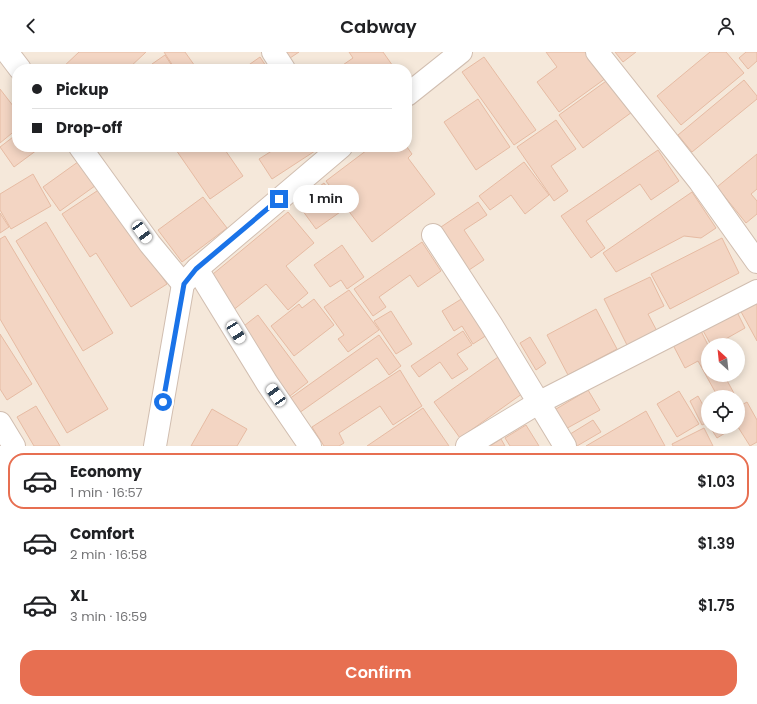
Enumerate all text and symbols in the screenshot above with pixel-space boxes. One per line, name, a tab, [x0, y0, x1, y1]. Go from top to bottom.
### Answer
text: Cabway	[340, 14, 417, 39]
icon: back	[20, 15, 42, 37]
icon: person	[715, 15, 737, 37]
text: Pickup	[56, 79, 108, 100]
text: Drop-off	[56, 117, 122, 138]
callout: 1 min	[293, 185, 359, 213]
text: 1 min	[309, 189, 343, 208]
route end	[270, 190, 288, 208]
car	[130, 219, 154, 245]
car	[225, 319, 247, 345]
north arrow	[701, 338, 745, 382]
map controls	[701, 338, 745, 434]
car	[264, 382, 288, 408]
button: locate	[701, 390, 745, 434]
route start	[154, 393, 172, 411]
text: Economy	[70, 461, 142, 482]
icon: car	[22, 463, 58, 499]
text: $1.03	[697, 471, 735, 492]
text: 1 min · 16:57	[70, 483, 143, 502]
text: Comfort	[70, 523, 134, 544]
icon: car	[22, 525, 58, 561]
text: $1.39	[697, 533, 735, 554]
text: 2 min · 16:58	[70, 545, 147, 564]
text: XL	[70, 585, 88, 606]
icon: car	[22, 587, 58, 623]
text: $1.75	[698, 595, 735, 616]
text: 3 min · 16:59	[70, 607, 147, 626]
button: Confirm	[20, 650, 737, 696]

